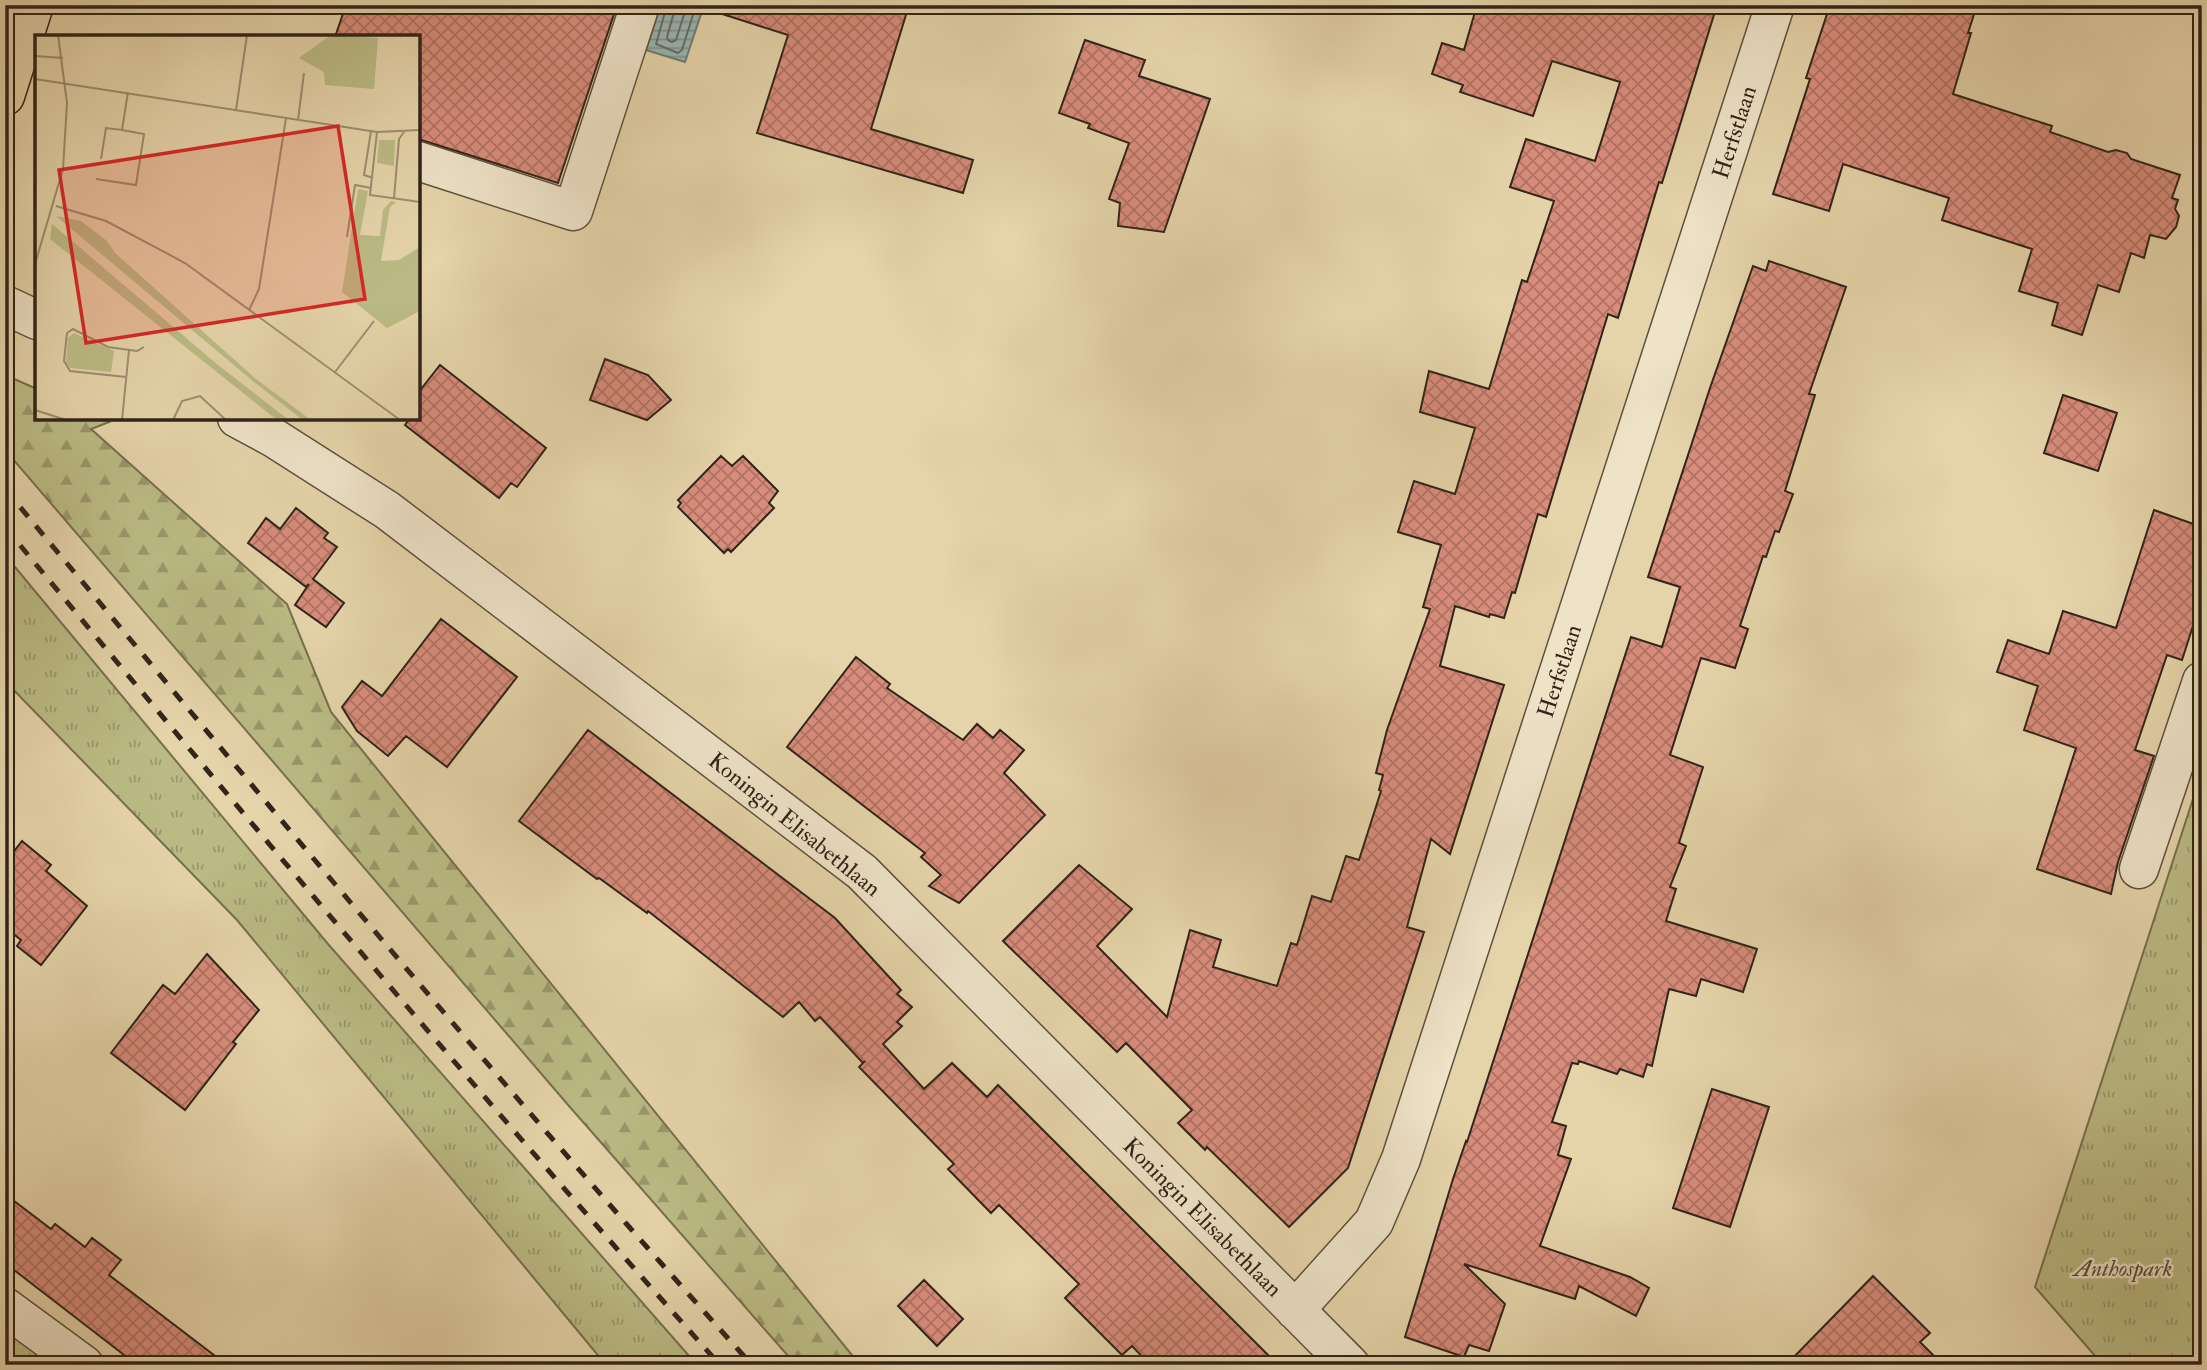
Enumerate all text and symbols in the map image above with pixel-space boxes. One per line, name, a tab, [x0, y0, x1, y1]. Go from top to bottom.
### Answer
inset map	[35, 35, 420, 420]
street label: Herfstlaan	[1706, 82, 1763, 182]
street label: Herfstlaan	[1531, 621, 1588, 721]
street label: Koningin Elisabethlaan	[703, 746, 887, 903]
street label: Koningin Elisabethlaan	[1117, 1132, 1289, 1303]
park label: Anthospark	[2071, 1254, 2172, 1283]

